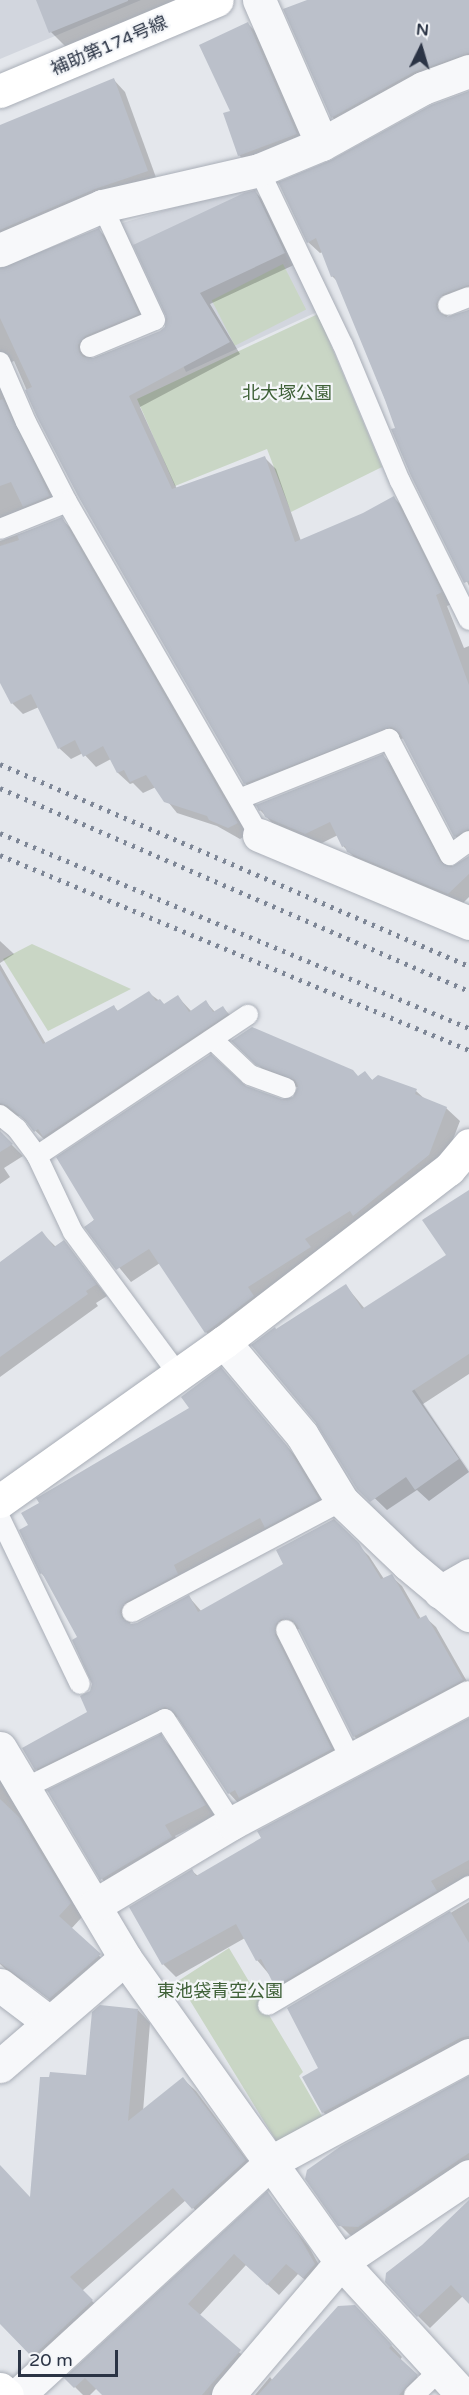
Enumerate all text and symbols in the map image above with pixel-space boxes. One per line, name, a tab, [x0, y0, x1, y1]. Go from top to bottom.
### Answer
street label: 補助第174号線	[48, 12, 170, 80]
north arrow	[391, 18, 451, 78]
text: N	[415, 20, 430, 41]
park label: 北大塚公園	[242, 382, 332, 404]
park label: 東池袋青空公園	[157, 1980, 283, 2002]
scale bar	[21, 2338, 122, 2376]
text: 20 m	[29, 2349, 73, 2371]

